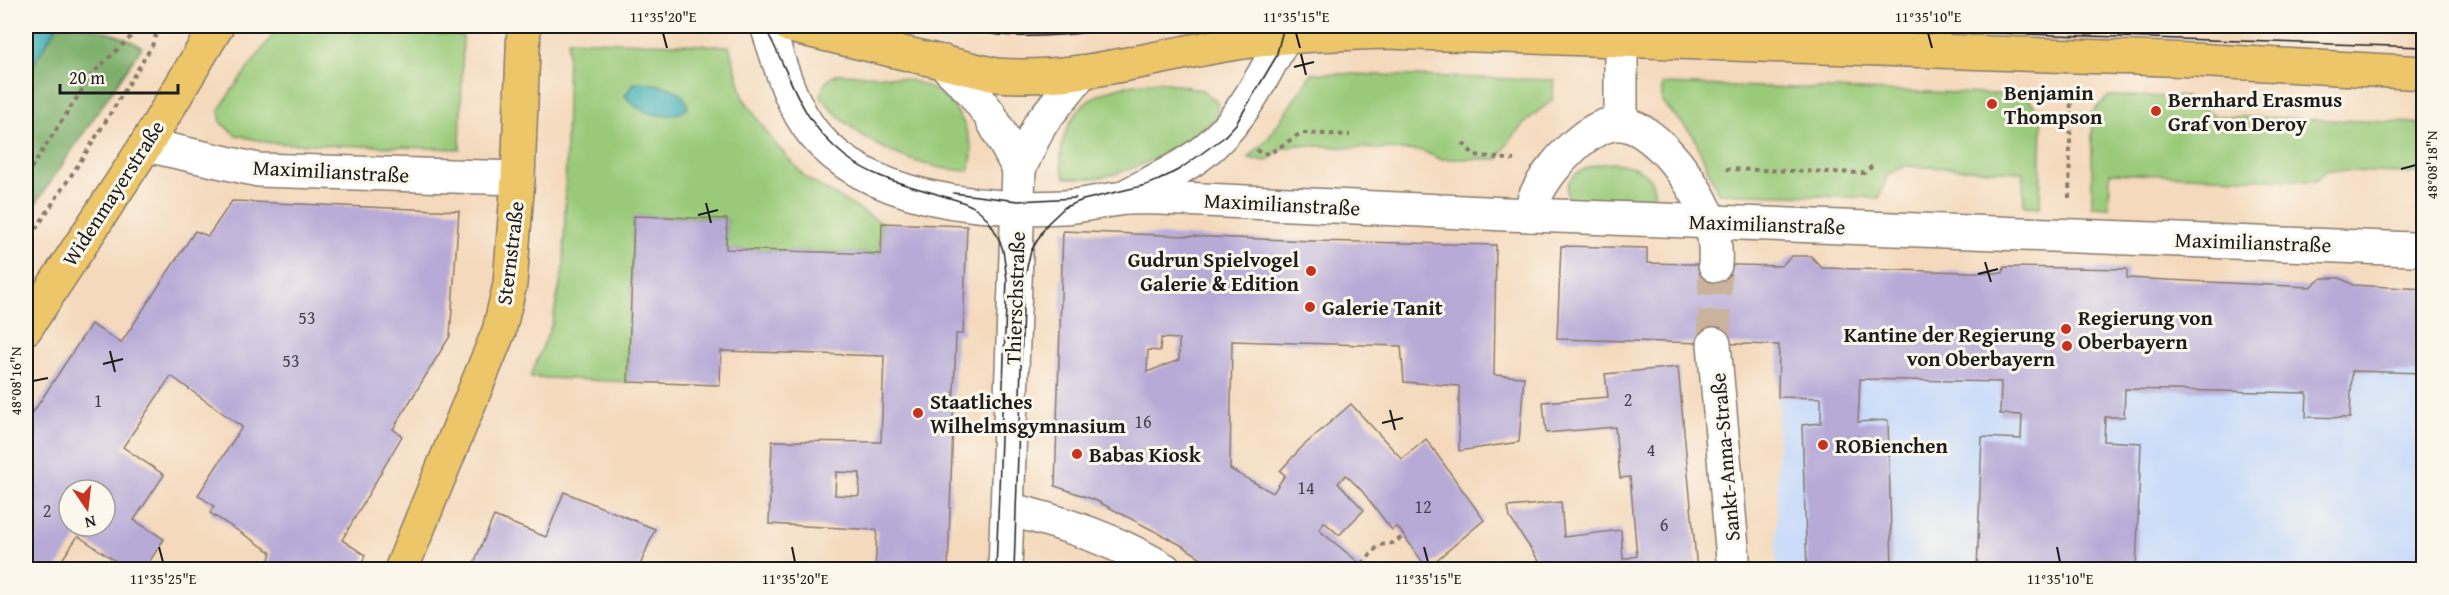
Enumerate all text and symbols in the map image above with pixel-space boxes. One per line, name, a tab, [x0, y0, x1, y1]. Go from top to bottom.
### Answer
text: 11°35'20"E	[630, 6, 697, 27]
text: 11°35'15"E	[1263, 6, 1330, 27]
text: 11°35'10"E	[1895, 6, 1962, 27]
scale bar	[60, 57, 178, 95]
text: 20 m	[69, 64, 105, 91]
place label: Benjamin Thompson	[2004, 77, 2103, 132]
place label: Bernhard Erasmus Graf von Deroy	[2168, 84, 2342, 139]
marker: Benjamin Thompson	[1985, 97, 1999, 111]
marker: Bernhard Erasmus Graf von Deroy	[2149, 104, 2163, 118]
street label: Widenmayerstraße	[54, 114, 172, 272]
text: 48°08'18"N	[2421, 130, 2442, 199]
street label: Maximilianstraße	[252, 151, 410, 191]
street label: Maximilianstraße	[1203, 184, 1361, 224]
street label: Sternstraße	[488, 199, 532, 307]
street label: Maximilianstraße	[1688, 206, 1846, 242]
street label: Maximilianstraße	[2174, 224, 2332, 260]
street label: Thierschstraße	[997, 231, 1033, 365]
place label: Gudrun Spielvogel Galerie & Edition	[1128, 244, 1300, 299]
marker: Gudrun Spielvogel Galerie & Edition	[1304, 264, 1318, 278]
place label: Galerie Tanit	[1322, 292, 1443, 323]
marker: Galerie Tanit	[1303, 300, 1317, 314]
place label: Regierung von Oberbayern	[2078, 302, 2214, 357]
house number: 53	[298, 304, 316, 331]
place label: Kantine der Regierung von Oberbayern	[1844, 319, 2056, 374]
marker: Regierung von Oberbayern	[2059, 322, 2073, 336]
marker: Kantine der Regierung von Oberbayern	[2060, 339, 2074, 353]
text: 48°08'16"N	[5, 346, 26, 415]
house number: 53	[282, 347, 300, 374]
street label: Sankt-Anna-Straße	[1702, 371, 1748, 542]
place label: Staatliches Wilhelmsgymnasium	[930, 386, 1126, 441]
house number: 2	[1624, 386, 1632, 413]
house number: 1	[94, 387, 102, 414]
marker: Staatliches Wilhelmsgymnasium	[911, 406, 925, 420]
house number: 16	[1134, 408, 1152, 435]
place label: ROBienchen	[1835, 430, 1949, 461]
house number: 4	[1647, 436, 1655, 463]
marker: ROBienchen	[1816, 438, 1830, 452]
place label: Babas Kiosk	[1089, 439, 1202, 470]
marker: Babas Kiosk	[1070, 447, 1084, 461]
house number: 14	[1297, 474, 1315, 501]
north arrow	[57, 478, 117, 538]
house number: 12	[1414, 493, 1432, 520]
house number: 2	[43, 497, 51, 524]
text: N	[82, 510, 99, 536]
house number: 6	[1660, 511, 1668, 538]
text: 11°35'25"E	[130, 568, 197, 589]
text: 11°35'20"E	[762, 568, 829, 589]
text: 11°35'15"E	[1395, 568, 1462, 589]
text: 11°35'10"E	[2027, 568, 2094, 589]

